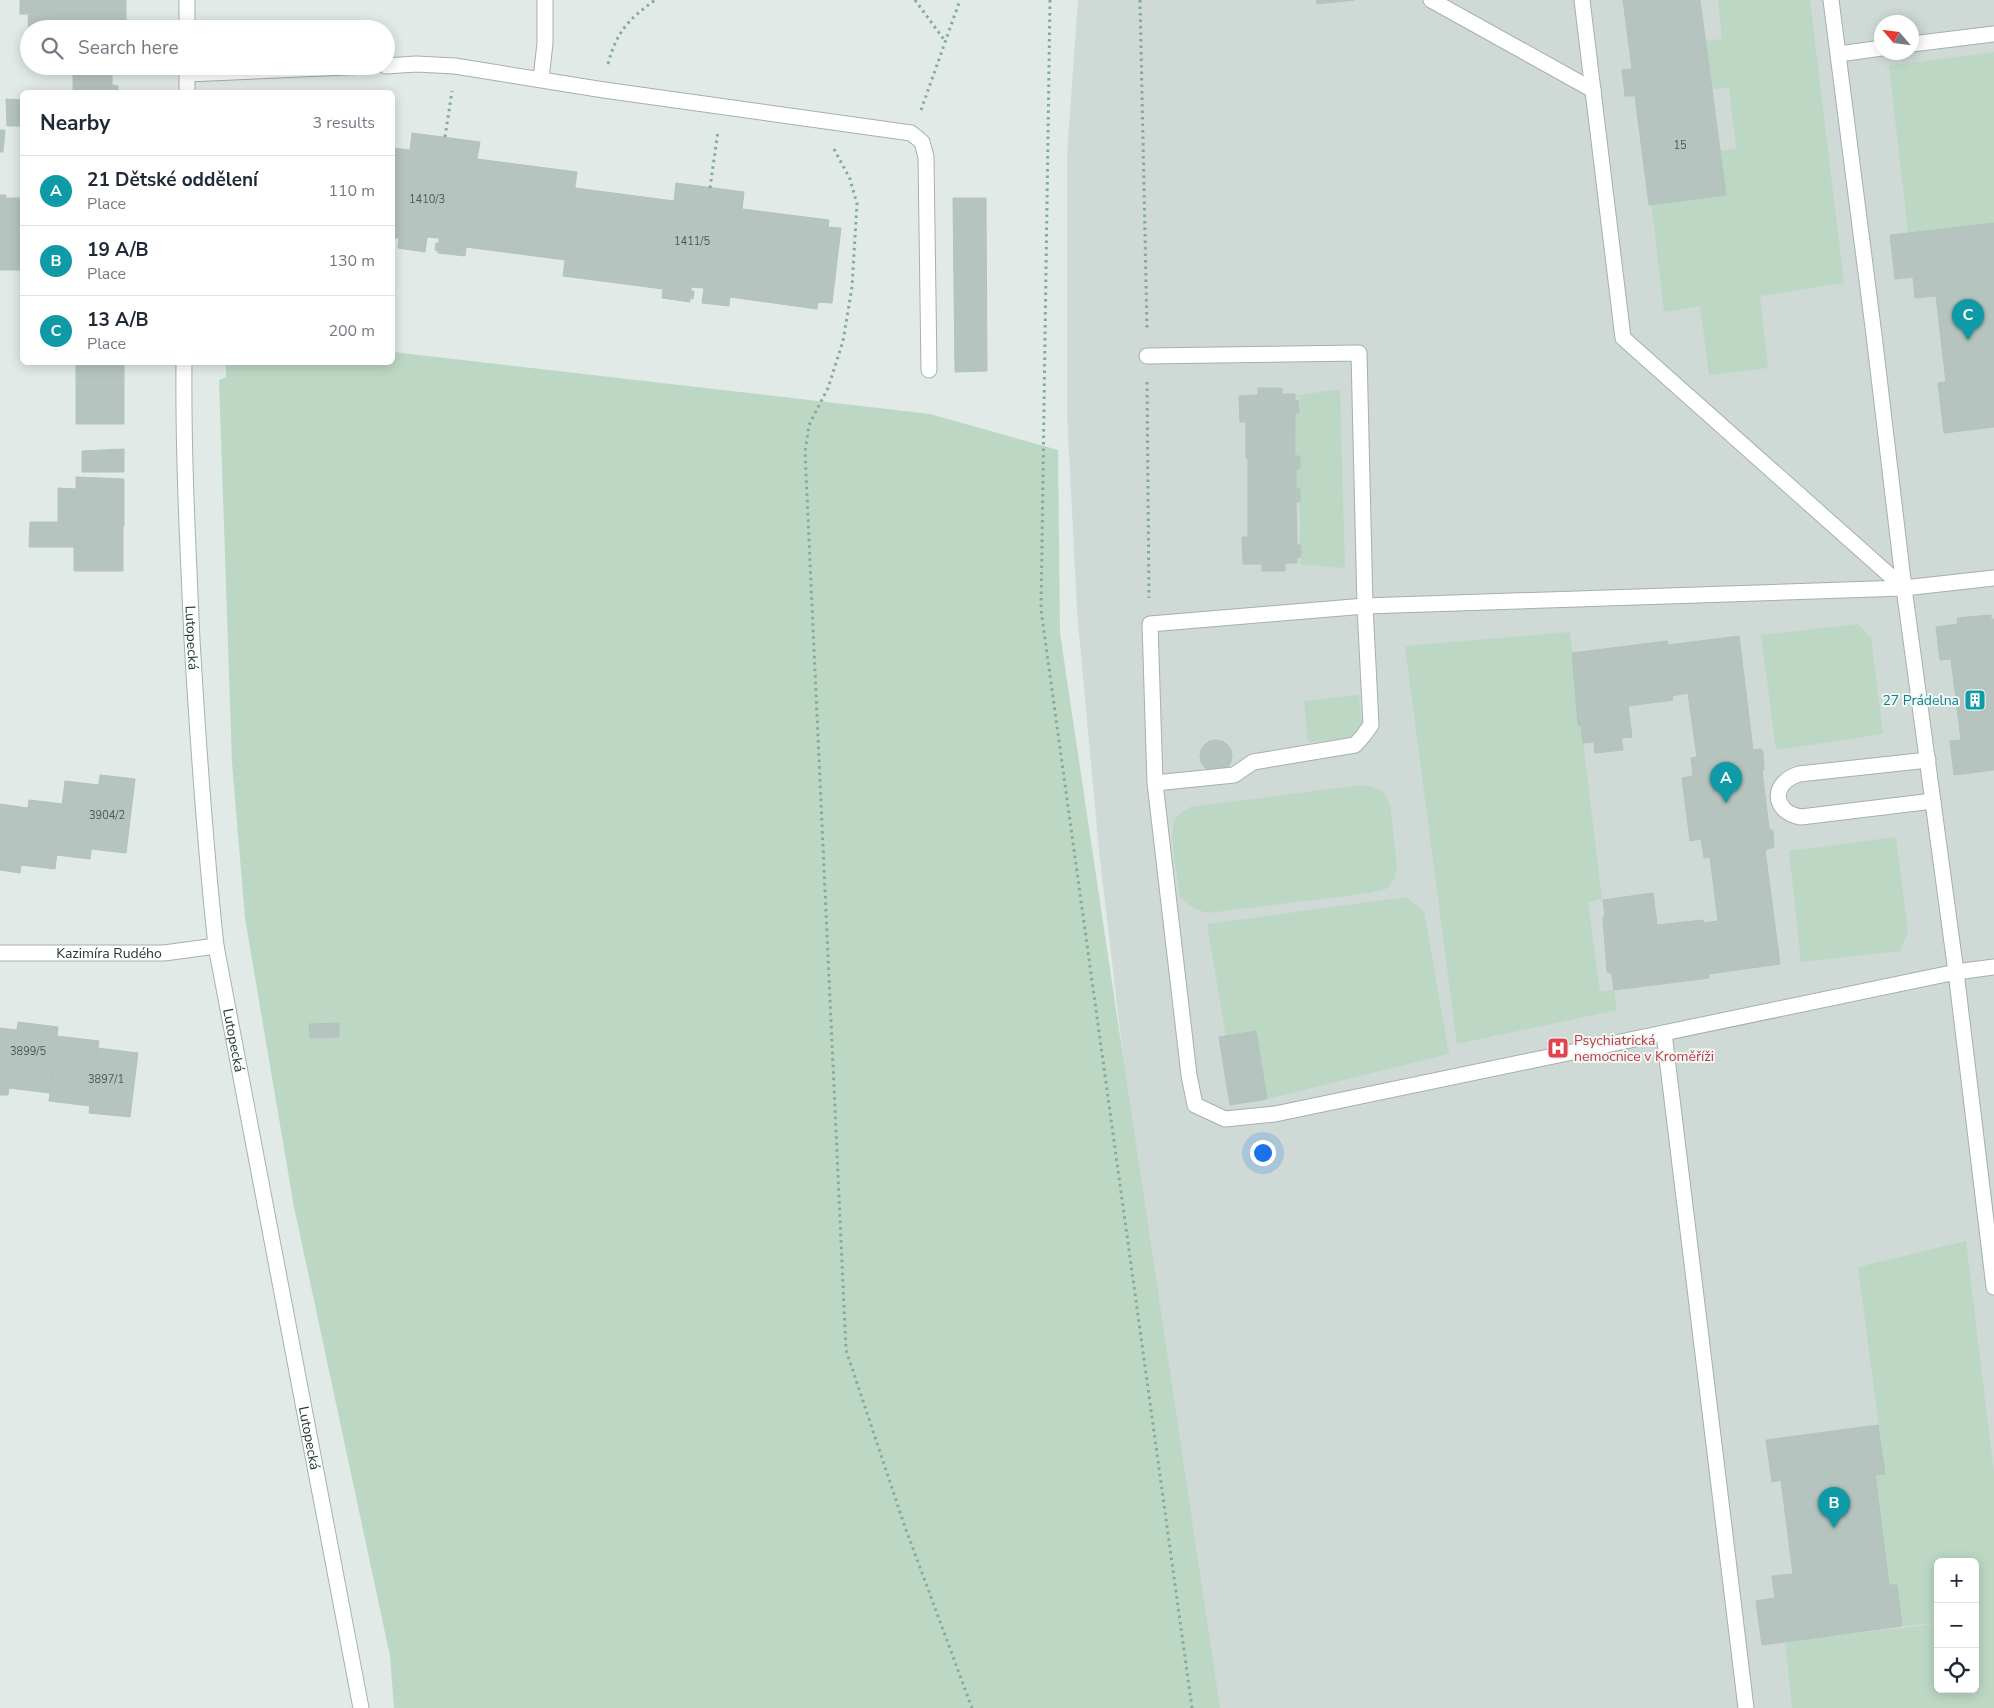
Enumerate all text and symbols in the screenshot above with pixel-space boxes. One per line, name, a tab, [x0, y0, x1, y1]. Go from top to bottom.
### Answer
north arrow	[1874, 15, 1919, 60]
search box	[20, 20, 395, 75]
icon: search	[38, 34, 66, 62]
text: Search here	[78, 35, 179, 61]
text: Nearby	[40, 109, 110, 137]
text: 3 results	[313, 112, 375, 134]
house number: 15	[1673, 138, 1687, 153]
text: 21 Dětské oddělení	[87, 167, 258, 193]
text: A	[50, 180, 62, 202]
text: 110 m	[328, 180, 375, 202]
house number: 1410/3	[409, 192, 445, 207]
text: Place	[87, 193, 126, 215]
house number: 1411/5	[674, 234, 710, 249]
text: 19 A/B	[87, 237, 149, 263]
text: B	[50, 250, 62, 272]
text: 130 m	[328, 250, 375, 272]
text: Place	[87, 263, 126, 285]
pin: C	[1952, 299, 1984, 340]
text: 13 A/B	[87, 307, 149, 333]
text: C	[51, 320, 61, 342]
text: 200 m	[328, 320, 375, 342]
text: Place	[87, 333, 126, 355]
street label: Lutopecká	[180, 605, 203, 671]
building icon: 27 Prádelna	[1963, 688, 1987, 712]
place label: 27 Prádelna	[1882, 691, 1959, 710]
pin: A	[1710, 762, 1742, 803]
house number: 3904/2	[89, 808, 125, 823]
street label: Kazimíra Rudého	[56, 944, 162, 963]
street label: Lutopecká	[218, 1007, 249, 1074]
place label: Psychiatrická nemocnice v Kroměříži	[1574, 1031, 1714, 1066]
hospital icon: Psychiatrická nemocnice v Kroměříži	[1546, 1036, 1570, 1060]
house number: 3899/5	[10, 1044, 46, 1059]
house number: 3897/1	[88, 1072, 124, 1087]
your location	[1250, 1140, 1276, 1166]
street label: Lutopecká	[294, 1405, 324, 1472]
pin: B	[1818, 1487, 1850, 1528]
map controls	[1934, 1558, 1979, 1693]
button: +	[1934, 1558, 1979, 1603]
button: −	[1934, 1603, 1979, 1648]
button: locate	[1934, 1648, 1979, 1693]

